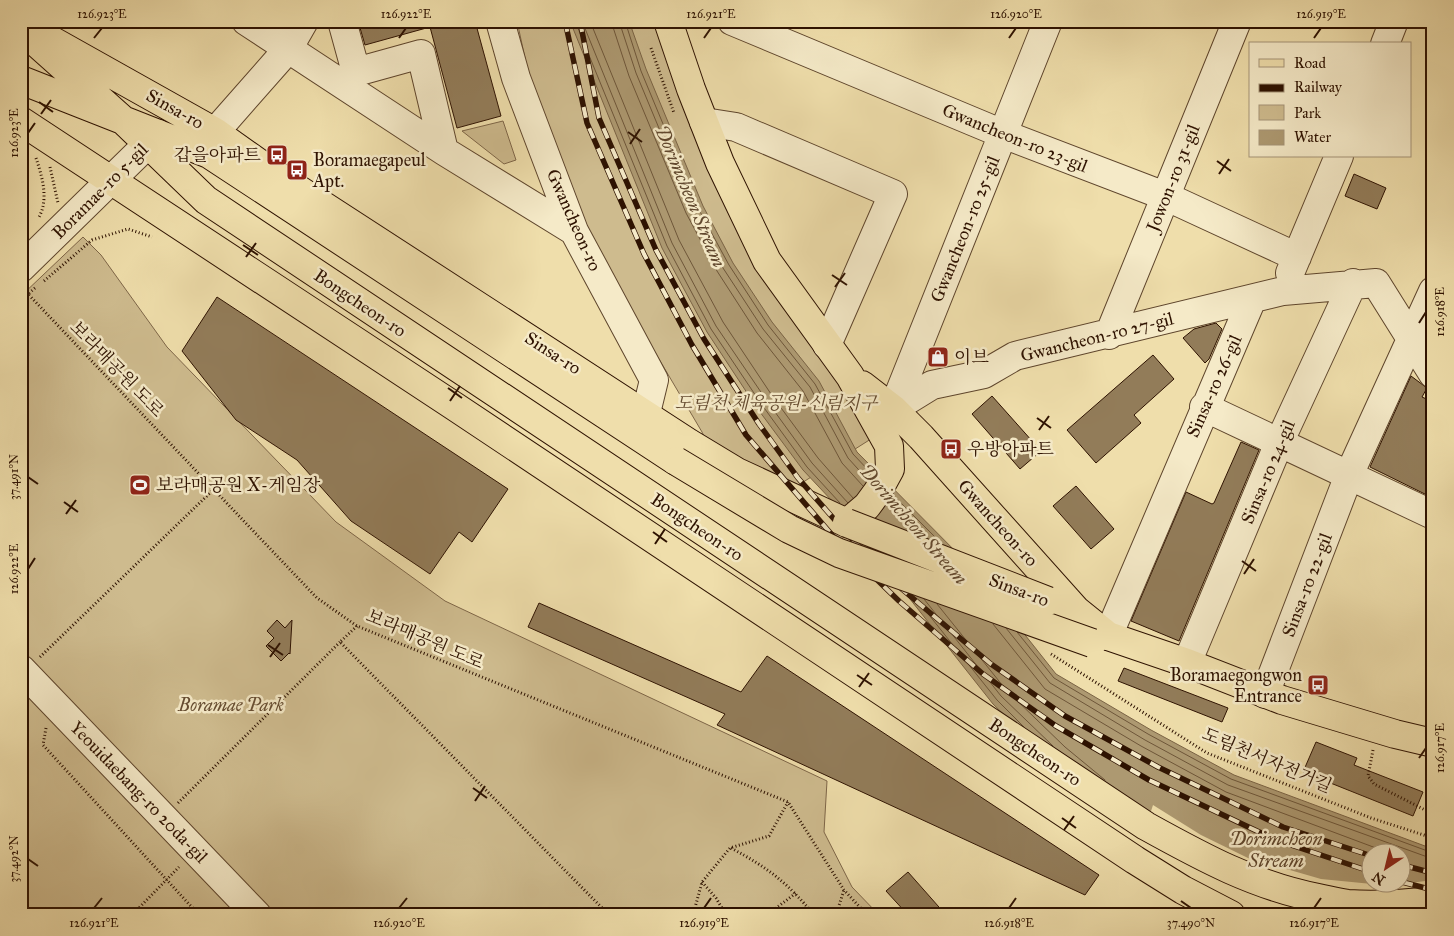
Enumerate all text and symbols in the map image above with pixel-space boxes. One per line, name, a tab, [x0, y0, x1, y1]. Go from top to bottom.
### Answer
text: 126.923°E	[77, 7, 127, 21]
text: 126.922°E	[381, 7, 432, 21]
text: 126.921°E	[686, 7, 736, 21]
text: 126.920°E	[990, 7, 1042, 21]
text: 126.919°E	[1296, 7, 1346, 21]
legend	[1249, 42, 1412, 158]
text: Road	[1294, 54, 1326, 72]
text: Railway	[1294, 78, 1343, 96]
street label: Sinsa-ro	[142, 84, 208, 134]
street label: Gwancheon-ro 23-gil	[939, 99, 1091, 178]
text: Park	[1294, 104, 1321, 122]
text: 126.923°E	[7, 108, 21, 158]
street label: Jowon-ro 31-gil	[1141, 121, 1205, 237]
water label: Dorimcheon Stream	[650, 122, 731, 271]
text: Water	[1294, 128, 1331, 146]
street label: Boramae-ro 5-gil	[47, 138, 153, 244]
bus stop icon: 갑을아파트	[265, 143, 289, 167]
place label: 갑을아파트	[174, 144, 262, 166]
place label: Boramaegapeul Apt.	[312, 149, 426, 192]
street label: Gwancheon-ro 25-gil	[926, 152, 1005, 306]
bus stop icon: Boramaegapeul Apt.	[285, 158, 309, 182]
street label: Gwancheon-ro	[542, 166, 606, 274]
street label: Bongcheon-ro	[309, 264, 410, 343]
text: 126.918°E	[1433, 287, 1447, 337]
street label: Gwancheon-ro 27-gil	[1018, 307, 1176, 368]
street label: 보라매공원 도로	[65, 316, 169, 422]
street label: Sinsa-ro	[521, 327, 585, 379]
street label: Sinsa-ro 26-gil	[1182, 331, 1247, 441]
shop icon: 이브	[926, 345, 950, 369]
place label: 이브	[954, 346, 989, 368]
park label: 도림천 체육공원-신림지구	[675, 392, 879, 414]
street label: Sinsa-ro 24-gil	[1236, 417, 1301, 528]
bus stop icon: 우방아파트	[939, 437, 963, 461]
place label: 우방아파트	[967, 438, 1055, 460]
text: 37.491°N	[7, 454, 21, 500]
water label: Dorimcheon Stream	[855, 459, 972, 589]
sports icon: 보라매공원 X-게임장	[128, 473, 152, 497]
place label: 보라매공원 X-게임장	[156, 474, 321, 496]
street label: Gwancheon-ro	[953, 475, 1043, 571]
street label: Bongcheon-ro	[646, 488, 747, 567]
street label: Sinsa-ro 22-gil	[1277, 530, 1338, 640]
text: 126.922°E	[7, 543, 21, 594]
street label: Sinsa-ro	[986, 569, 1052, 611]
street label: 보라매공원 도로	[363, 604, 487, 674]
place label: Boramaegongwon Entrance	[1170, 664, 1302, 707]
bus stop icon: Boramaegongwon Entrance	[1306, 673, 1330, 697]
park label: Boramae Park	[177, 694, 284, 716]
street label: Bongcheon-ro	[984, 713, 1085, 792]
street label: Yeouidaebang-ro 20da-gil	[65, 716, 213, 868]
street label: 도림천서자전거길	[1199, 723, 1335, 797]
text: 126.917°E	[1433, 723, 1447, 773]
water label: Dorimcheon Stream	[1230, 827, 1322, 872]
text: 37.492°N	[7, 835, 21, 883]
north arrow	[1362, 844, 1412, 894]
text: N	[1369, 868, 1389, 889]
text: 126.921°E	[69, 916, 119, 930]
text: 126.920°E	[373, 916, 425, 930]
text: 126.919°E	[679, 916, 729, 930]
text: 126.918°E	[984, 916, 1034, 930]
text: 37.490°N	[1167, 916, 1215, 930]
text: 126.917°E	[1289, 916, 1339, 930]

